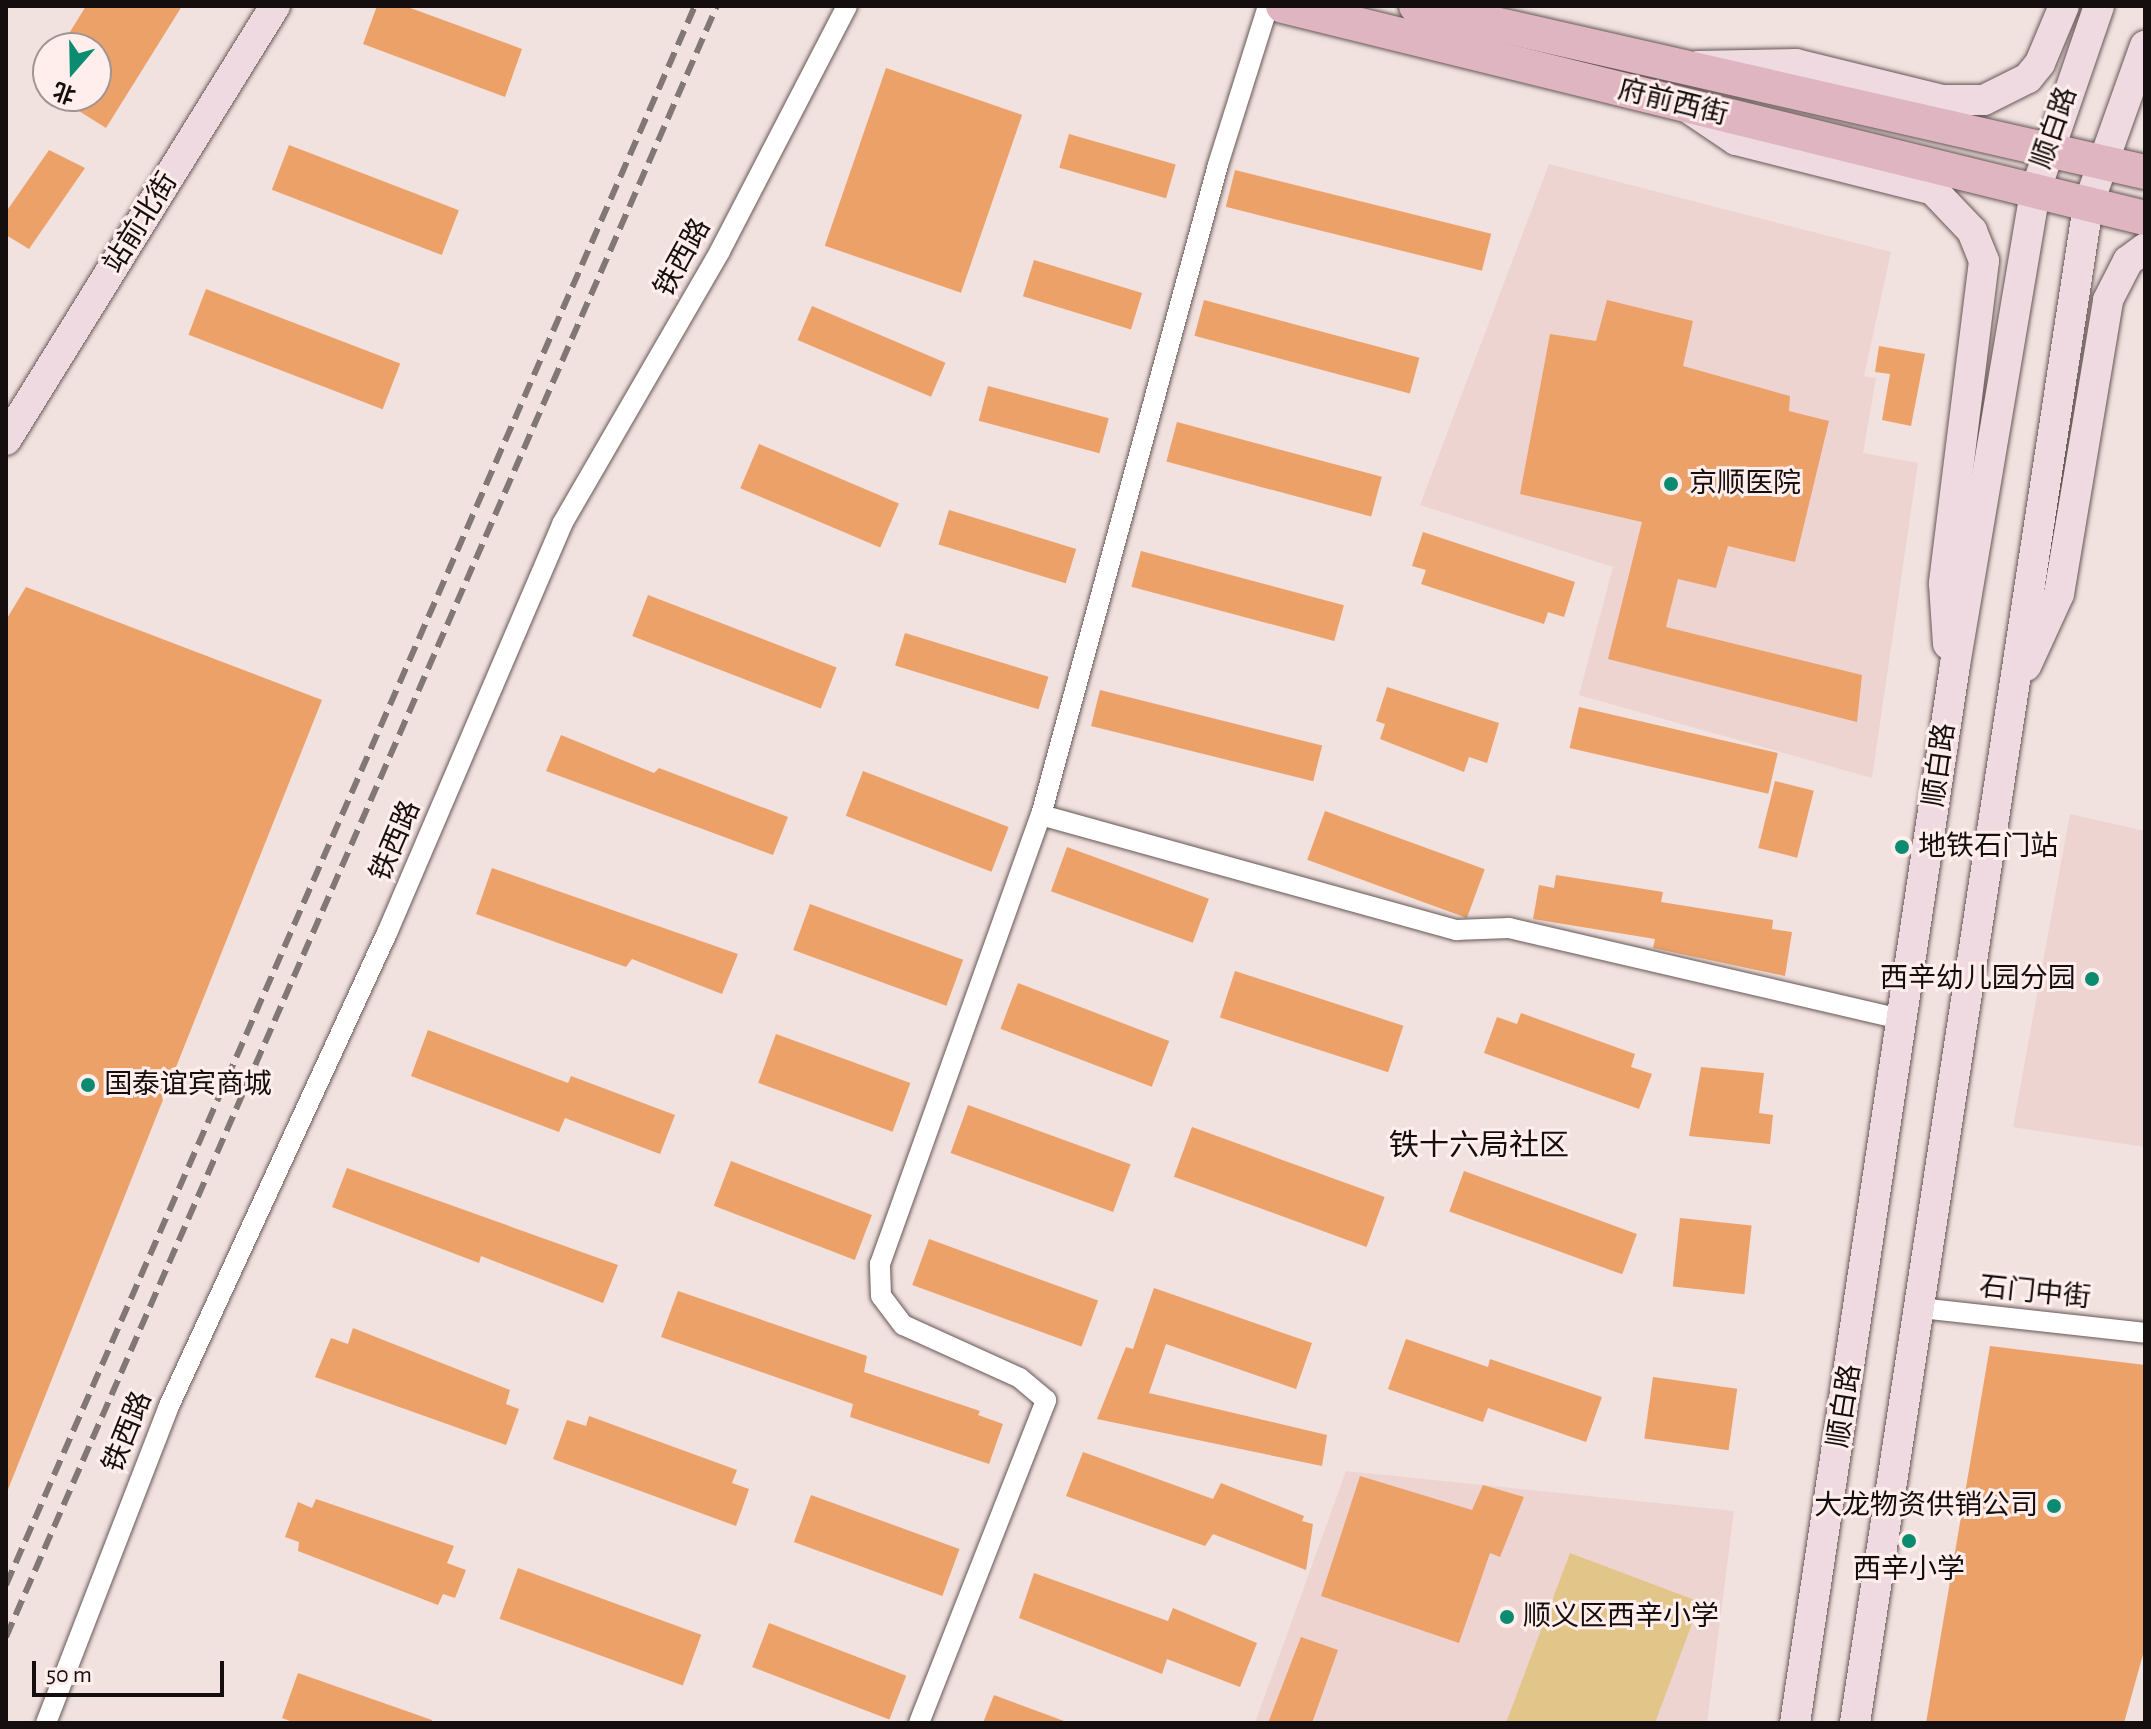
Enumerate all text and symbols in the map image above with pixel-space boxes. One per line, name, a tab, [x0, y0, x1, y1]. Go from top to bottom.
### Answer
north arrow	[32, 32, 112, 112]
street label: 府前西街	[1615, 73, 1731, 133]
text: 北	[50, 79, 79, 107]
street label: 顺白路	[2025, 83, 2085, 173]
street label: 站前北街	[97, 167, 185, 279]
street label: 铁西路	[648, 213, 718, 303]
place label: 京顺医院	[1689, 467, 1801, 501]
marker: 京顺医院	[1660, 473, 1682, 495]
street label: 顺白路	[1918, 721, 1962, 809]
street label: 铁西路	[364, 796, 428, 886]
place label: 地铁石门站	[1918, 830, 2058, 864]
marker: 地铁石门站	[1893, 838, 1911, 856]
place label: 西辛幼儿园分园	[1880, 962, 2076, 996]
marker: 西辛幼儿园分园	[2083, 970, 2101, 988]
place label: 国泰谊宾商城	[104, 1068, 272, 1102]
marker: 国泰谊宾商城	[79, 1076, 97, 1094]
district label: 铁十六局社区	[1389, 1128, 1569, 1164]
street label: 石门中街	[1978, 1270, 2092, 1316]
street label: 顺白路	[1822, 1362, 1868, 1450]
street label: 铁西路	[97, 1387, 159, 1477]
place label: 大龙物资供销公司	[1814, 1489, 2038, 1523]
marker: 大龙物资供销公司	[2045, 1497, 2063, 1515]
marker: 西辛小学	[1900, 1532, 1918, 1550]
place label: 西辛小学	[1853, 1553, 1965, 1587]
place label: 顺义区西辛小学	[1523, 1600, 1719, 1634]
marker: 顺义区西辛小学	[1498, 1608, 1516, 1626]
scale bar	[36, 1645, 228, 1695]
text: 50 m	[46, 1663, 92, 1687]

